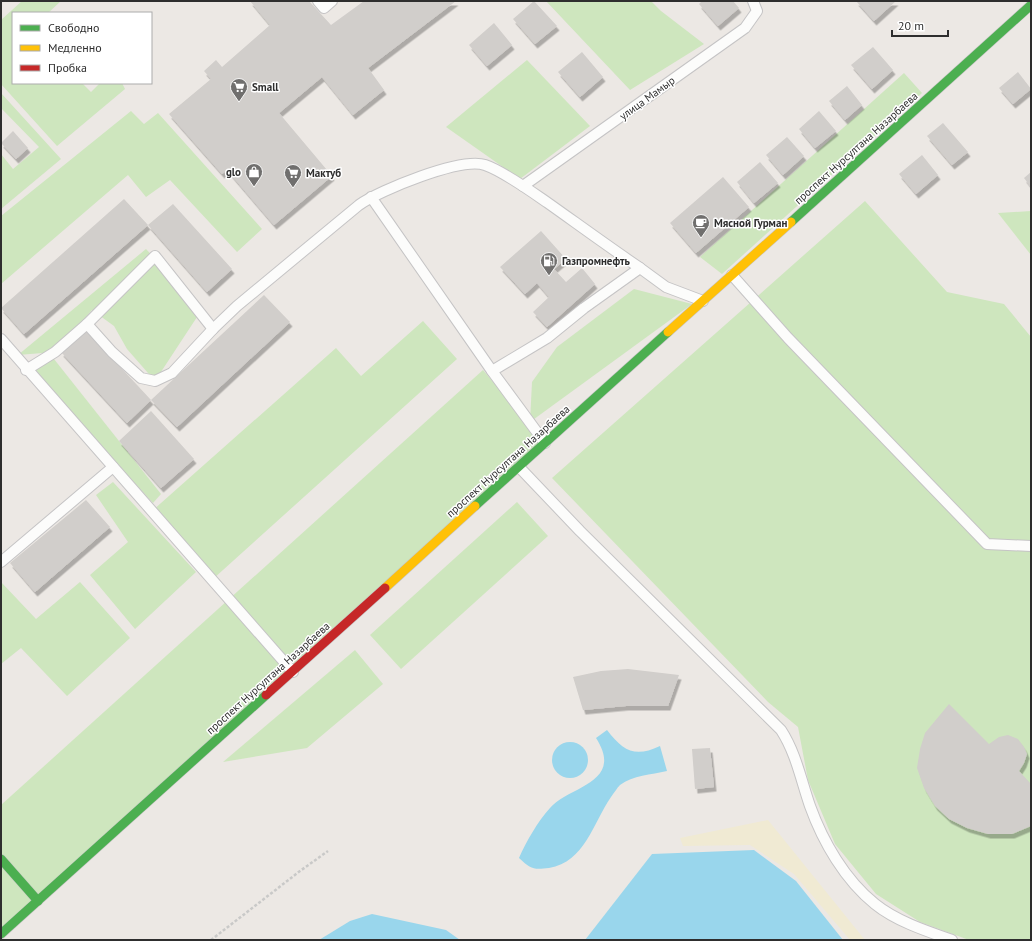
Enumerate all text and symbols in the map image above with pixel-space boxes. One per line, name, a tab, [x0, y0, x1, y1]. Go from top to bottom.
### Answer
legend	[12, 12, 152, 84]
scale bar	[892, 12, 948, 38]
text: 20 m	[898, 18, 924, 33]
text: Свободно	[48, 20, 99, 35]
text: Медленно	[48, 40, 102, 55]
text: Пробка	[48, 60, 87, 75]
street label: улица Мамыр	[616, 73, 678, 123]
supermarket icon: Small	[229, 77, 249, 102]
place label: Small	[252, 80, 279, 94]
street label: проспект Нурсултана Назарбаева	[791, 89, 921, 207]
shop icon: glo	[244, 162, 264, 187]
supermarket icon: Мактуб	[283, 163, 303, 188]
place label: glo	[226, 165, 241, 179]
place label: Мактуб	[306, 166, 341, 180]
cafe icon: Мясной Гурман	[691, 213, 711, 238]
place label: Мясной Гурман	[714, 216, 787, 230]
fuel station icon: Газпромнефть	[539, 251, 559, 276]
place label: Газпромнефть	[562, 254, 631, 268]
street label: проспект Нурсултана Назарбаева	[443, 402, 573, 520]
street label: проспект Нурсултана Назарбаева	[203, 619, 333, 737]

